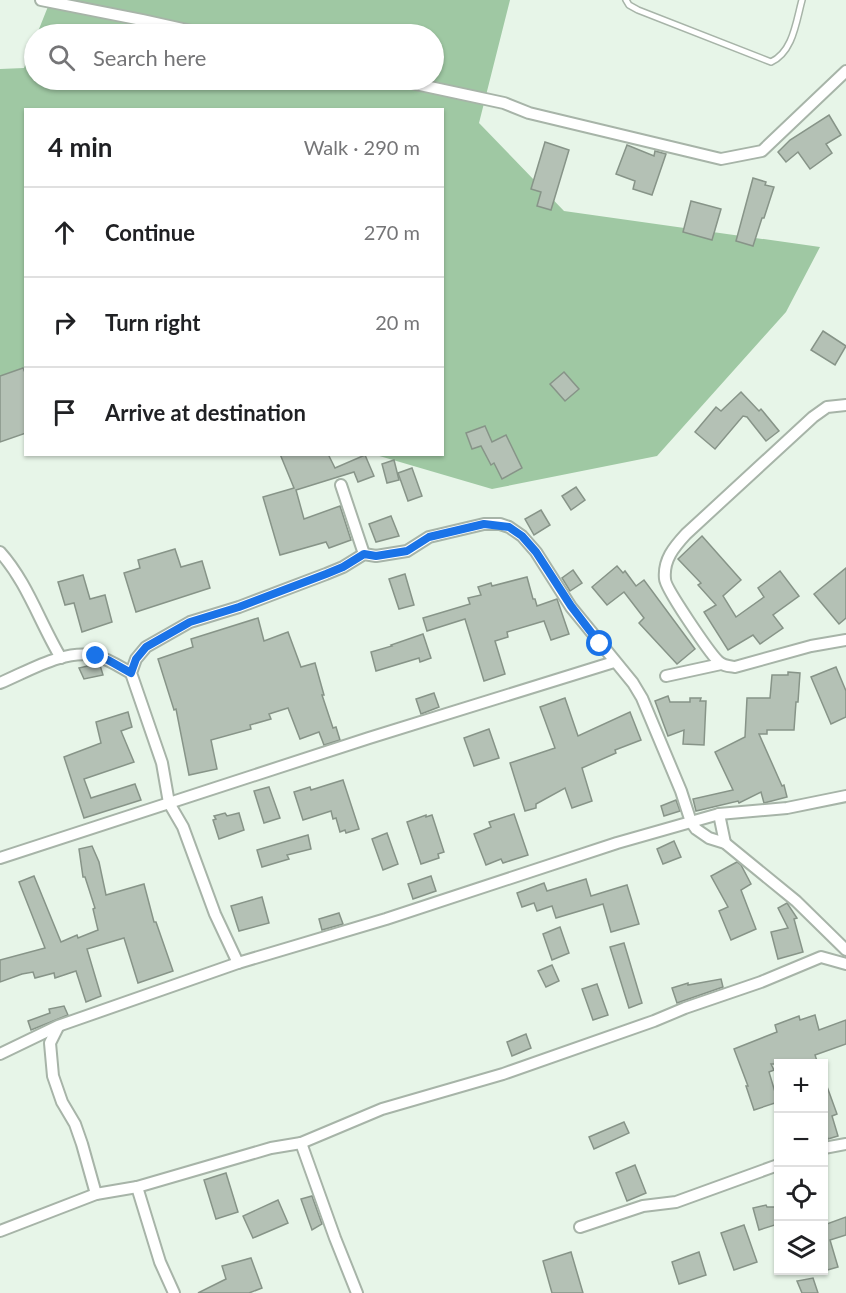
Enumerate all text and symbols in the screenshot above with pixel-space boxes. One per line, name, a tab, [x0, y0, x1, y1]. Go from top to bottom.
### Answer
search box	[24, 24, 444, 90]
icon: search	[45, 41, 78, 74]
text: Search here	[93, 44, 206, 71]
text: 4 min	[48, 131, 112, 163]
text: Walk · 290 m	[304, 135, 420, 159]
icon: ahead	[48, 216, 81, 249]
text: Continue	[105, 219, 195, 246]
text: 270 m	[364, 220, 420, 244]
icon: right	[48, 306, 81, 339]
text: Turn right	[105, 309, 200, 336]
text: 20 m	[375, 310, 420, 334]
icon: arrive	[48, 396, 81, 429]
text: Arrive at destination	[105, 399, 306, 426]
route start	[586, 630, 612, 656]
route end	[82, 642, 108, 668]
map controls	[774, 1059, 828, 1275]
button: +	[774, 1059, 828, 1113]
button: −	[774, 1113, 828, 1167]
button: locate	[774, 1167, 828, 1221]
button: layers	[774, 1221, 828, 1275]

